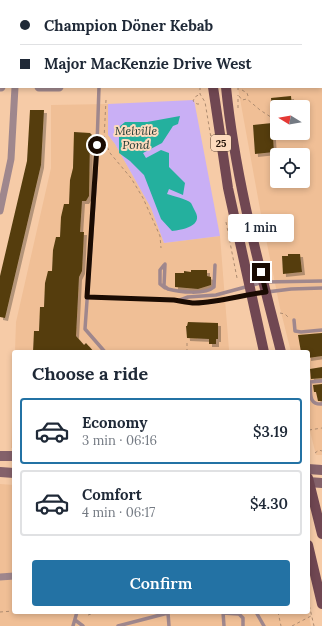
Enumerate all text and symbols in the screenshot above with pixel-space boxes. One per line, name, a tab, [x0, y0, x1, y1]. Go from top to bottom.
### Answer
text: Champion Döner Kebab	[44, 16, 213, 35]
text: Major MacKenzie Drive West	[44, 54, 252, 73]
north arrow	[270, 100, 310, 140]
map controls	[270, 100, 310, 188]
water label: Melville Pond	[115, 123, 158, 152]
road number: 25	[211, 135, 231, 151]
route start	[88, 136, 106, 154]
button: locate	[270, 148, 310, 188]
callout: 1 min	[228, 214, 294, 242]
text: 1 min	[245, 219, 277, 236]
route end	[252, 263, 270, 281]
text: Choose a ride	[32, 362, 148, 385]
icon: car	[34, 413, 70, 449]
text: Economy	[82, 413, 147, 432]
text: $3.19	[253, 422, 288, 441]
text: 3 min · 06:16	[82, 432, 157, 449]
icon: car	[34, 485, 70, 521]
text: Comfort	[82, 485, 142, 504]
text: $4.30	[250, 494, 288, 513]
text: 4 min · 06:17	[82, 504, 155, 521]
button: Confirm	[32, 560, 290, 606]

